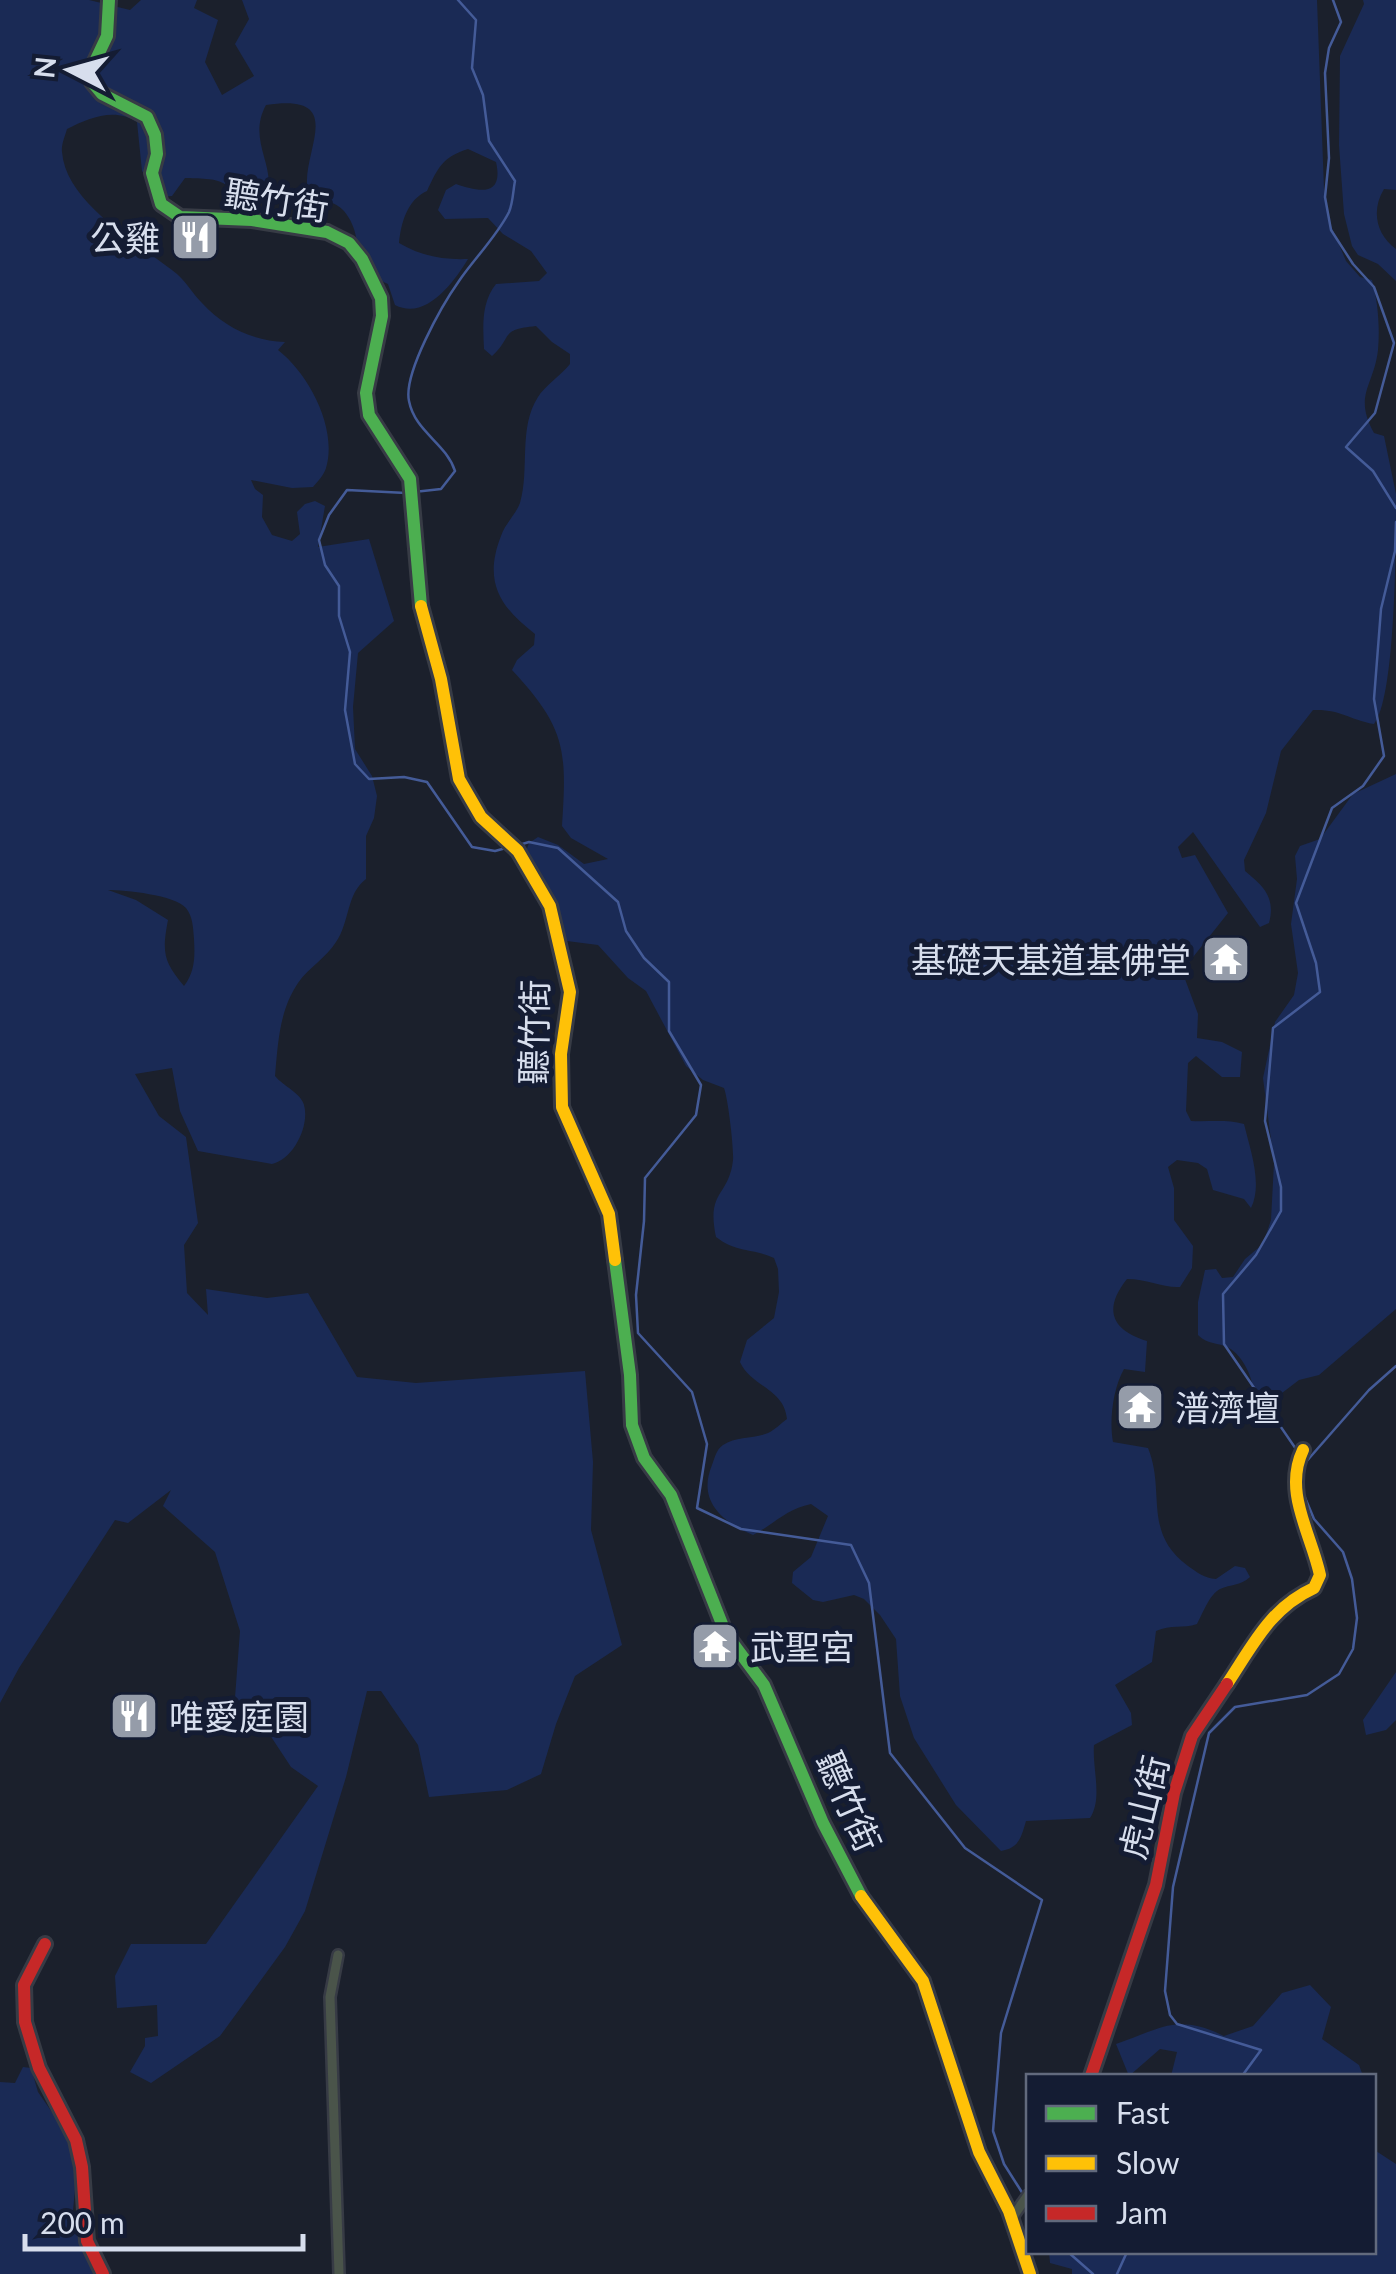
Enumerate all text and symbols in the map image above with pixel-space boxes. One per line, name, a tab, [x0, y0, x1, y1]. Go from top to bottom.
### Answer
north arrow	[20, 20, 120, 120]
text: N	[26, 55, 62, 80]
street label: 聽竹街	[222, 170, 332, 228]
restaurant icon: 公雞	[169, 211, 221, 263]
place label: 公雞	[90, 216, 160, 258]
temple icon: 基礎天基道基佛堂	[1200, 933, 1252, 985]
place label: 基礎天基道基佛堂	[911, 938, 1191, 980]
street label: 聽竹街	[511, 979, 555, 1085]
temple icon: 潽濟壇	[1114, 1381, 1166, 1433]
place label: 潽濟壇	[1175, 1386, 1280, 1428]
temple icon: 武聖宮	[689, 1620, 741, 1672]
place label: 武聖宮	[750, 1625, 855, 1667]
restaurant icon: 唯愛庭園	[108, 1690, 160, 1742]
place label: 唯愛庭園	[169, 1695, 309, 1737]
street label: 聽竹街	[809, 1744, 891, 1858]
street label: 虎山街	[1110, 1751, 1176, 1863]
legend	[1026, 2074, 1376, 2254]
text: Fast	[1116, 2094, 1170, 2130]
text: Slow	[1116, 2144, 1180, 2180]
scale bar	[25, 2189, 302, 2251]
text: Jam	[1116, 2194, 1168, 2230]
text: 200 m	[40, 2204, 125, 2240]

